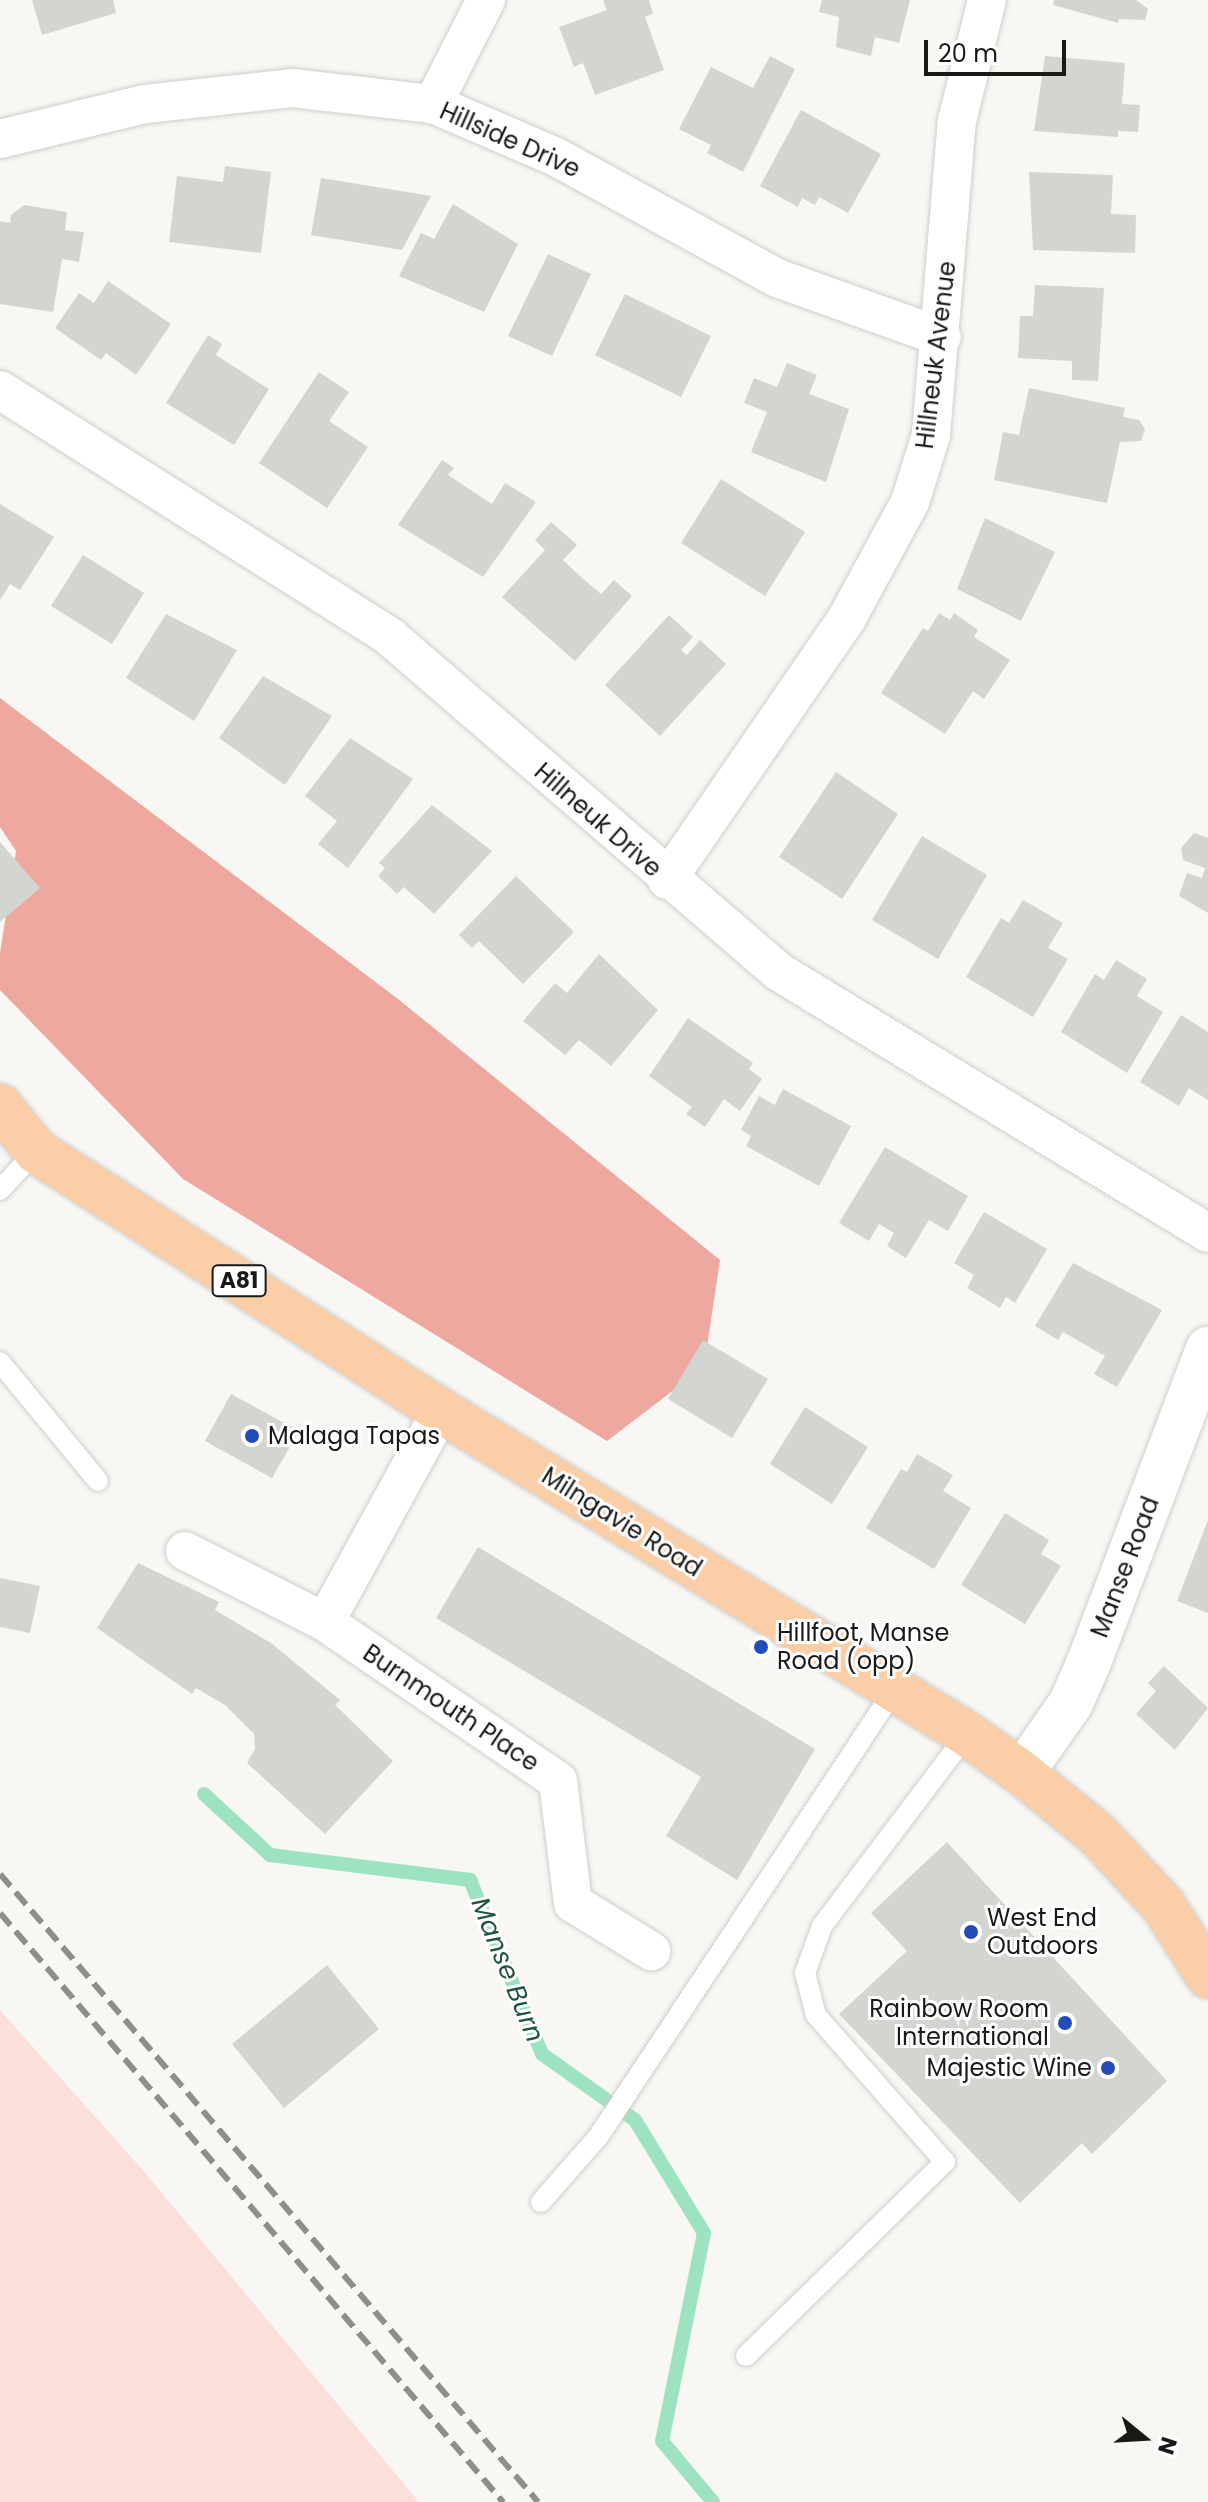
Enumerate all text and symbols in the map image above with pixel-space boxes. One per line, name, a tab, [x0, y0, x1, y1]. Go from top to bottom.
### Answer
scale bar	[928, 24, 1070, 74]
text: 20 m	[938, 37, 998, 70]
street label: Hillside Drive	[435, 96, 585, 184]
street label: Hillneuk Avenue	[910, 260, 962, 450]
street label: Hillneuk Drive	[529, 757, 667, 883]
road number: A81	[211, 1263, 267, 1299]
place label: Malaga Tapas	[268, 1422, 440, 1450]
marker: Malaga Tapas	[243, 1427, 261, 1445]
street label: Milngavie Road	[537, 1461, 707, 1583]
street label: Manse Road	[1085, 1493, 1165, 1641]
place label: Hillfoot, Manse Road (opp)	[777, 1619, 949, 1675]
marker: Hillfoot, Manse Road (opp)	[752, 1638, 770, 1656]
street label: Burnmouth Place	[358, 1639, 544, 1777]
water label: Manse Burn	[464, 1893, 550, 2047]
place label: West End Outdoors	[987, 1904, 1098, 1960]
marker: West End Outdoors	[962, 1923, 980, 1941]
place label: Rainbow Room International	[869, 1995, 1049, 2051]
marker: Rainbow Room International	[1056, 2014, 1074, 2032]
place label: Majestic Wine	[927, 2054, 1092, 2082]
marker: Majestic Wine	[1099, 2059, 1117, 2077]
north arrow	[1104, 2398, 1184, 2478]
text: N	[1150, 2433, 1185, 2458]

